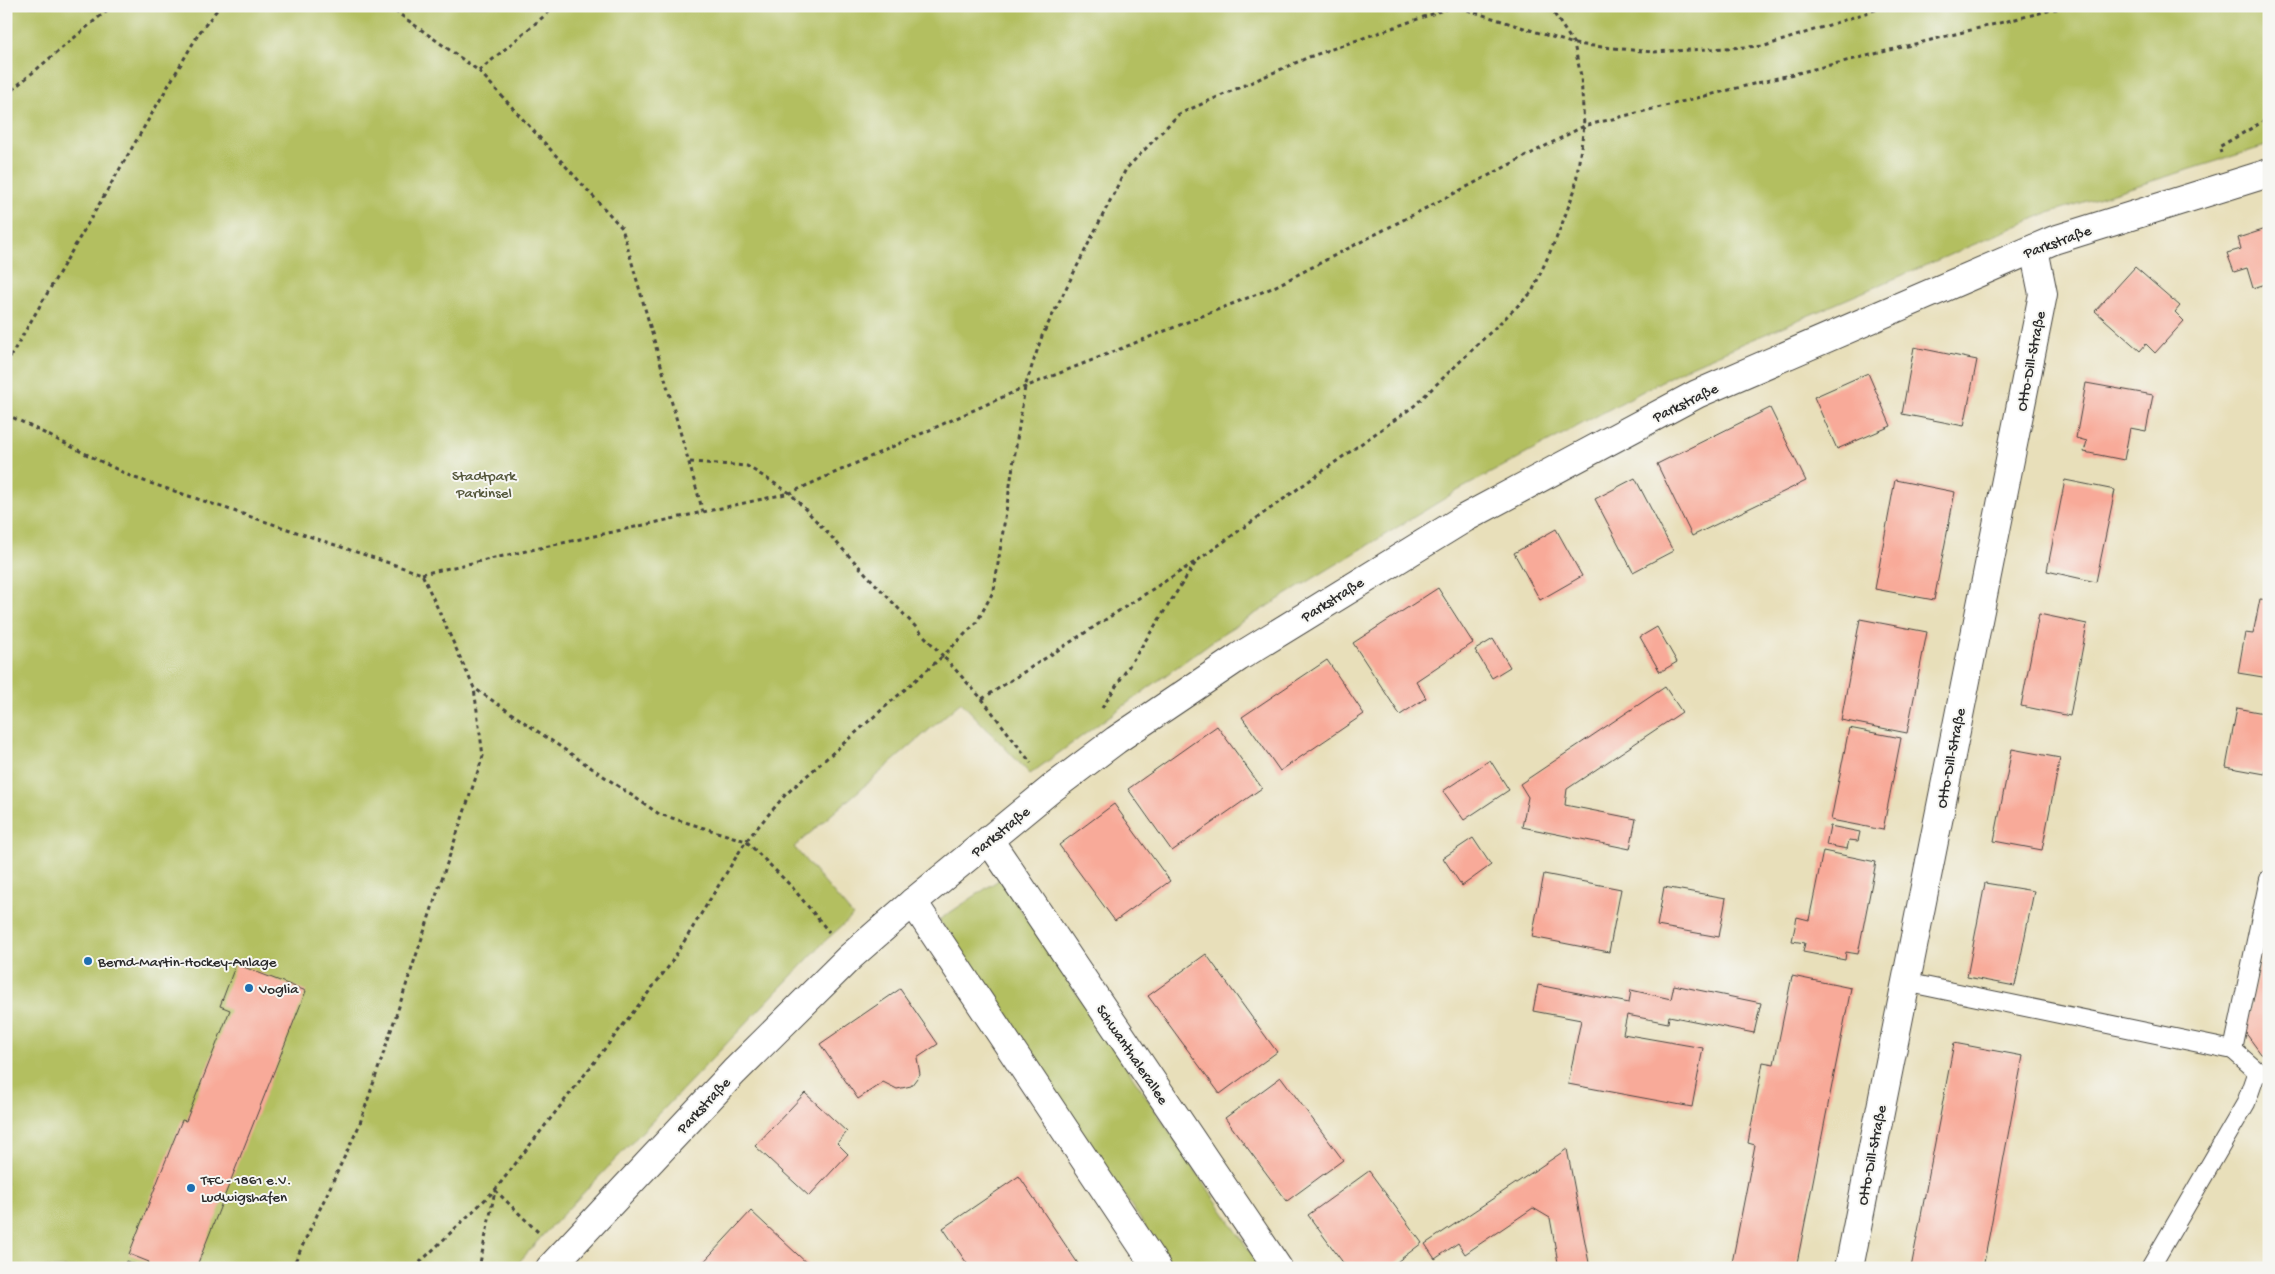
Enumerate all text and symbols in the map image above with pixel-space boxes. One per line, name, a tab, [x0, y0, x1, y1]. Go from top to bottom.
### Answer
street label: Parkstraße	[2020, 222, 2094, 264]
street label: Otto-Dill-Straße	[2013, 309, 2051, 413]
street label: Parkstraße	[1649, 380, 1722, 428]
park label: Stadtpark Parkinsel	[452, 468, 517, 503]
street label: Parkstraße	[1297, 574, 1368, 628]
street label: Otto-Dill-Straße	[1933, 706, 1971, 810]
street label: Parkstraße	[967, 803, 1035, 862]
place label: Bernd-Martin-Hockey-Anlage	[97, 954, 277, 972]
marker: Bernd-Martin-Hockey-Anlage	[82, 955, 94, 967]
place label: Voglia	[258, 981, 299, 999]
marker: Voglia	[243, 982, 255, 994]
street label: Schwanthalerallee	[1091, 1002, 1172, 1109]
street label: Parkstraße	[673, 1074, 735, 1139]
street label: Otto-Dill-Straße	[1854, 1103, 1892, 1207]
place label: TFC - 1861 e.V. Ludwigshafen	[200, 1172, 291, 1207]
marker: TFC - 1861 e.V. Ludwigshafen	[185, 1182, 197, 1194]

